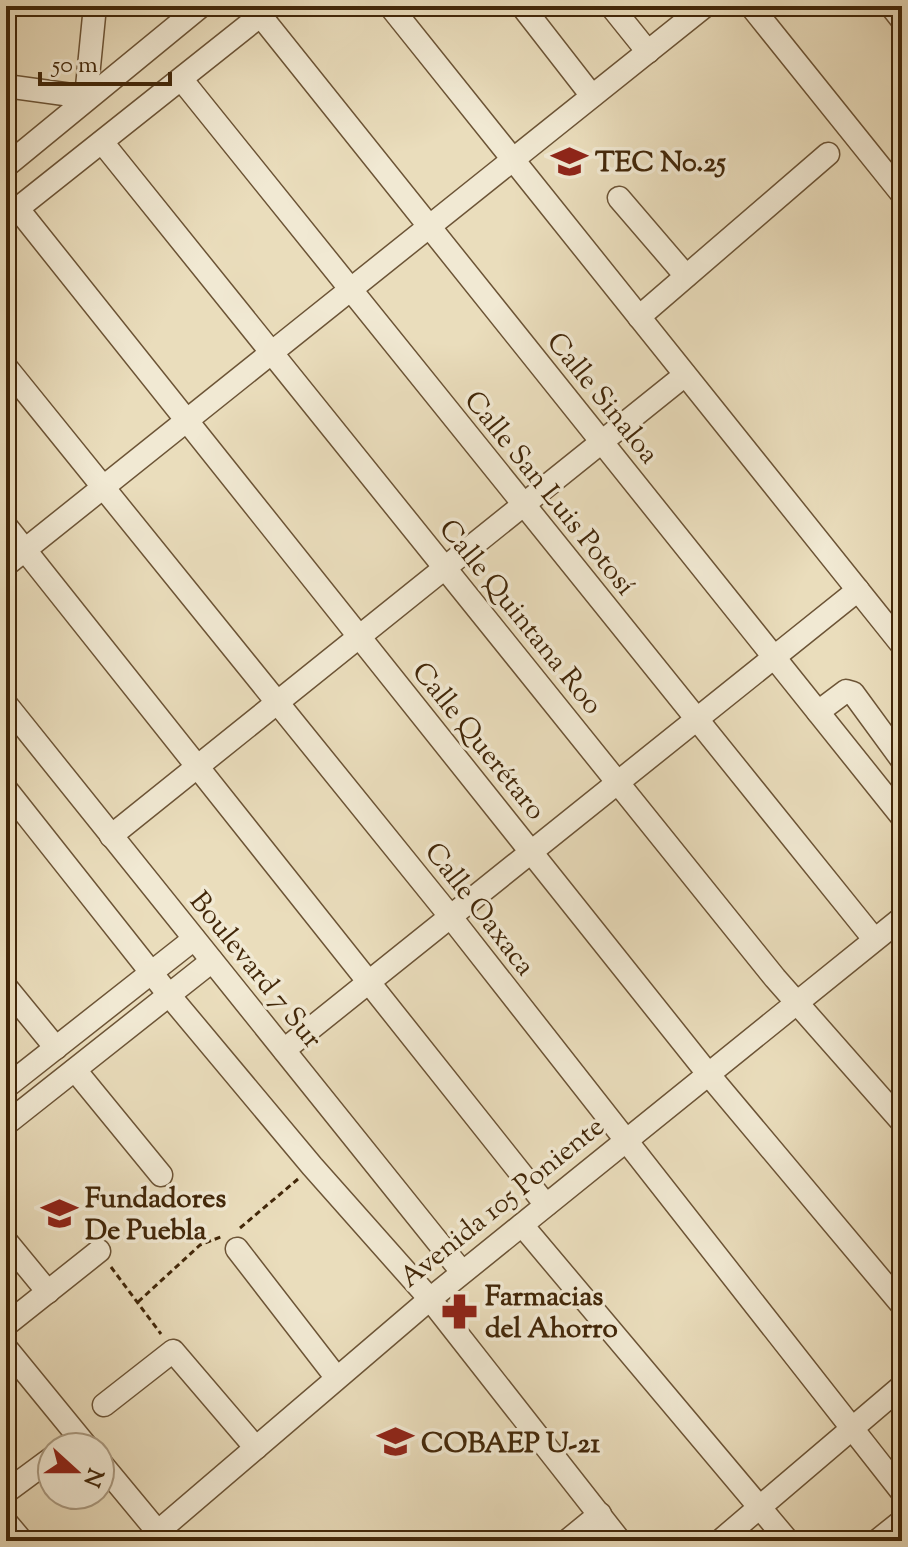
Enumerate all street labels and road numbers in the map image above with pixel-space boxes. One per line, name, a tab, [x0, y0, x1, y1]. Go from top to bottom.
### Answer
street label: Calle Sinaloa	[536, 324, 667, 473]
street label: Calle San Luis Potosí	[453, 383, 644, 605]
street label: Calle Quintana Roo	[428, 512, 611, 724]
street label: Calle Querétaro	[401, 654, 554, 830]
street label: Calle Oaxaca	[414, 835, 544, 985]
street label: Boulevard 7 Sur	[179, 884, 331, 1058]
street label: Avenida 105 Poniente	[392, 1108, 614, 1298]

